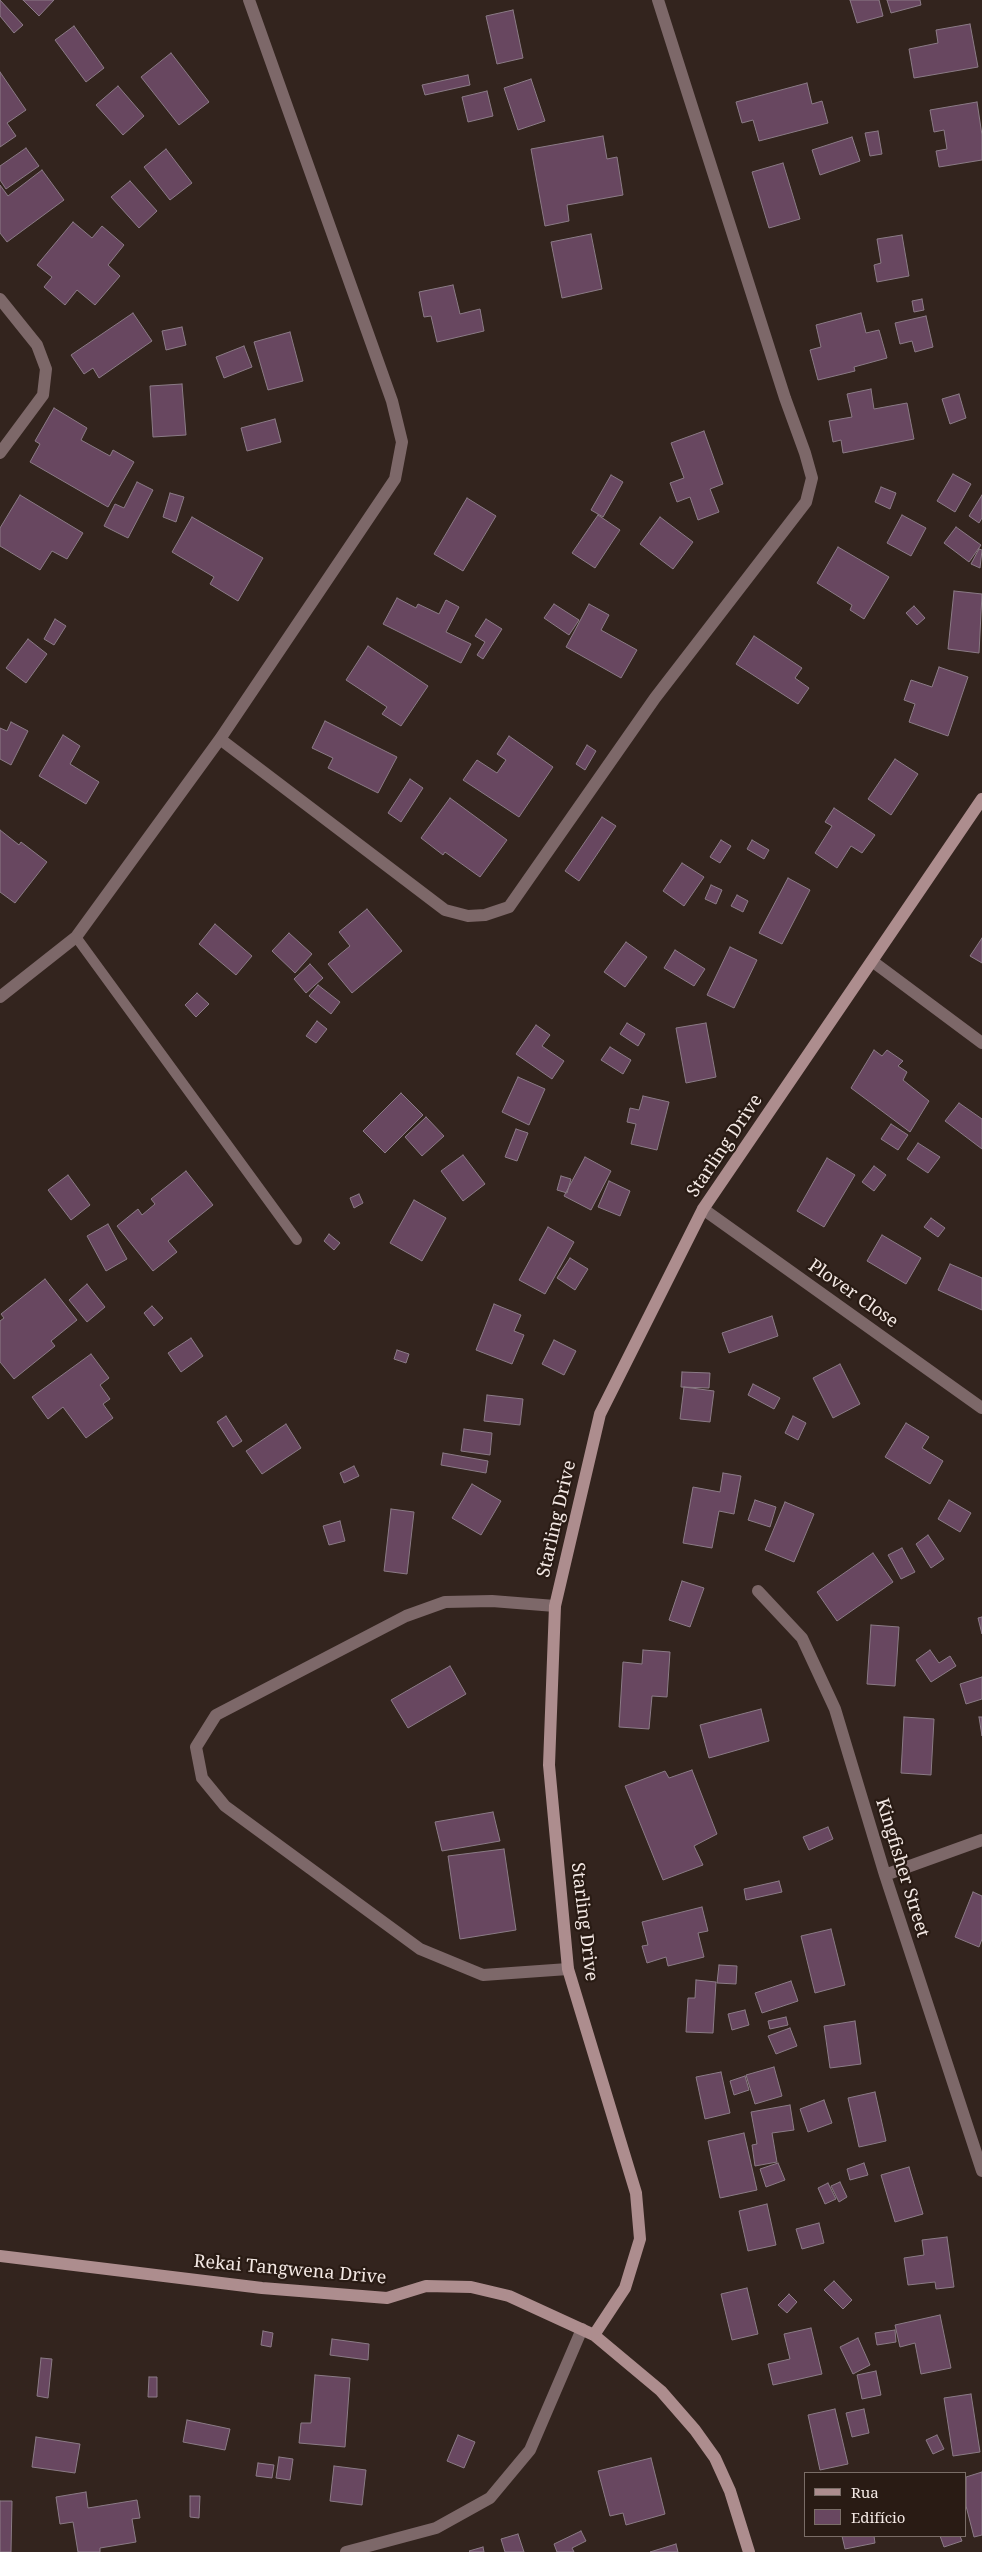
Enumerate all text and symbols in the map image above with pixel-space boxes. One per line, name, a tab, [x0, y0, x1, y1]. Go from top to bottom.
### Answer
street label: Starling Drive	[683, 1090, 767, 1202]
street label: Plover Close	[804, 1255, 902, 1333]
street label: Starling Drive	[533, 1458, 581, 1580]
street label: Kingfisher Street	[871, 1796, 933, 1940]
street label: Starling Drive	[566, 1861, 602, 1983]
street label: Rekai Tangwena Drive	[193, 2251, 387, 2289]
legend	[804, 2472, 967, 2537]
text: Rua	[851, 2482, 879, 2502]
text: Edifício	[851, 2507, 906, 2527]

